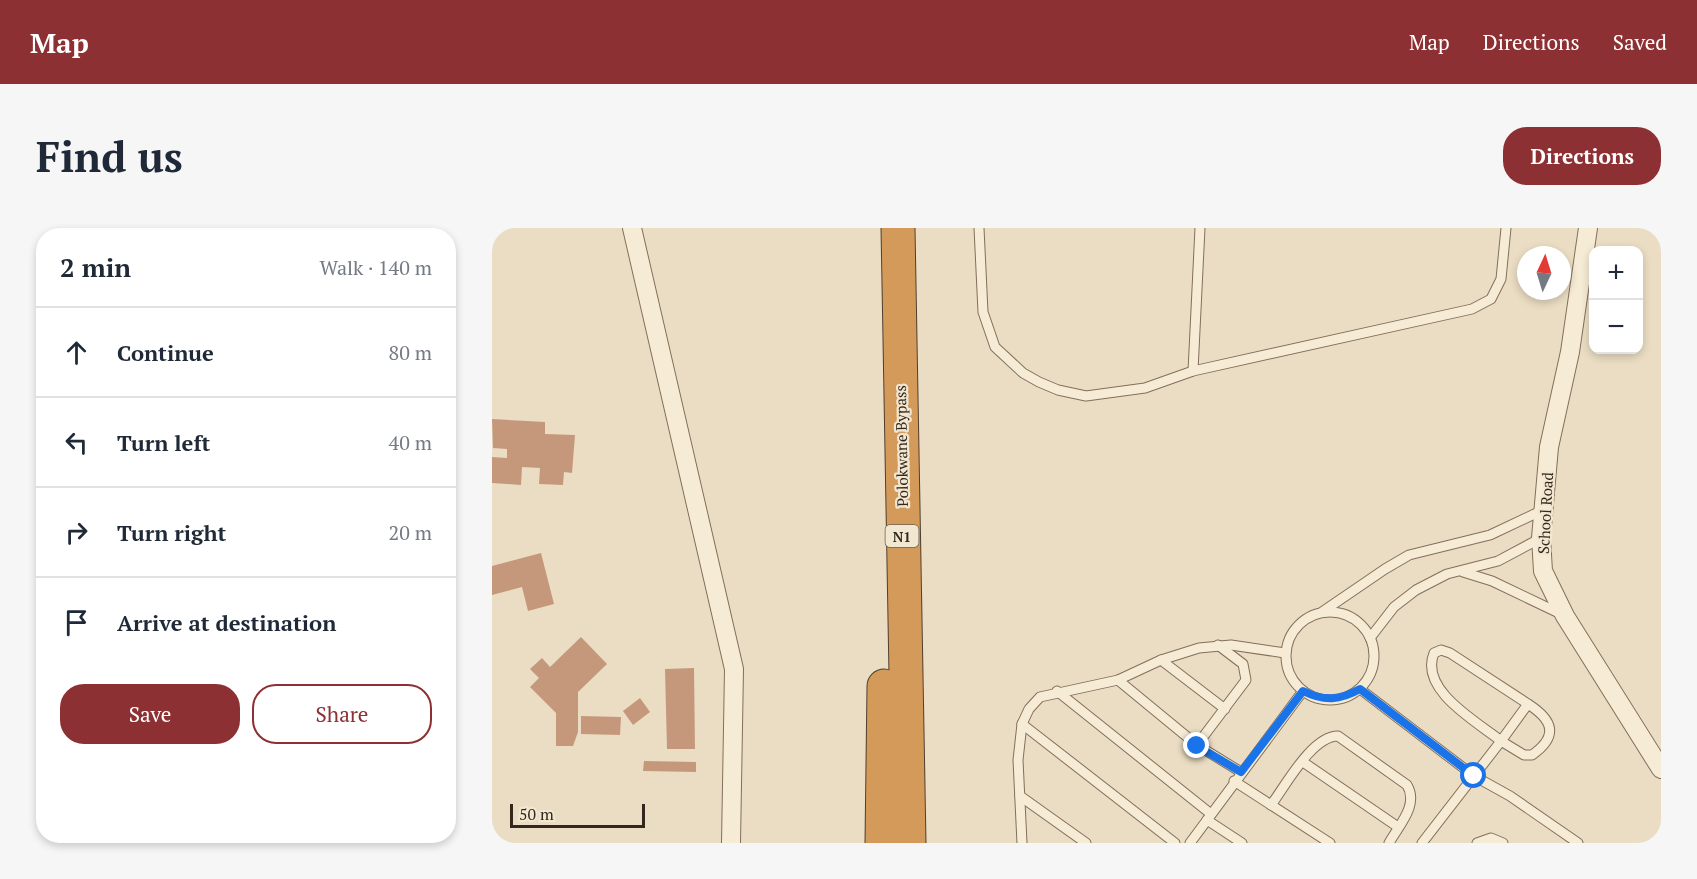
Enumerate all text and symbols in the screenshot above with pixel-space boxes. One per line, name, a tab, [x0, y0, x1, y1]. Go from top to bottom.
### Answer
text: Map	[30, 24, 89, 61]
text: Map	[1409, 28, 1450, 56]
text: Directions	[1483, 28, 1580, 56]
text: Saved	[1613, 28, 1667, 56]
button: Directions	[1503, 127, 1661, 185]
text: Find us	[36, 128, 183, 184]
north arrow	[1517, 246, 1571, 300]
map controls	[1589, 246, 1643, 354]
button: +	[1589, 246, 1643, 300]
text: 2 min	[60, 250, 131, 284]
text: Walk · 140 m	[320, 254, 432, 281]
button: −	[1589, 300, 1643, 354]
icon: ahead	[60, 336, 93, 369]
text: Continue	[117, 338, 214, 367]
text: 80 m	[389, 339, 432, 366]
street label: Polokwane Bypass	[890, 385, 912, 507]
icon: left	[60, 426, 93, 459]
text: Turn left	[117, 428, 210, 457]
text: 40 m	[389, 429, 432, 456]
street label: School Road	[1533, 472, 1557, 554]
icon: right	[60, 516, 93, 549]
text: Turn right	[117, 518, 226, 547]
text: 20 m	[389, 519, 432, 546]
road number: N1	[886, 525, 918, 547]
icon: arrive	[60, 606, 93, 639]
text: Arrive at destination	[117, 608, 336, 637]
button: Save	[60, 684, 240, 744]
button: Share	[252, 684, 432, 744]
route end	[1183, 732, 1209, 758]
route start	[1460, 762, 1486, 788]
scale bar	[510, 801, 645, 828]
text: 50 m	[519, 803, 554, 825]

